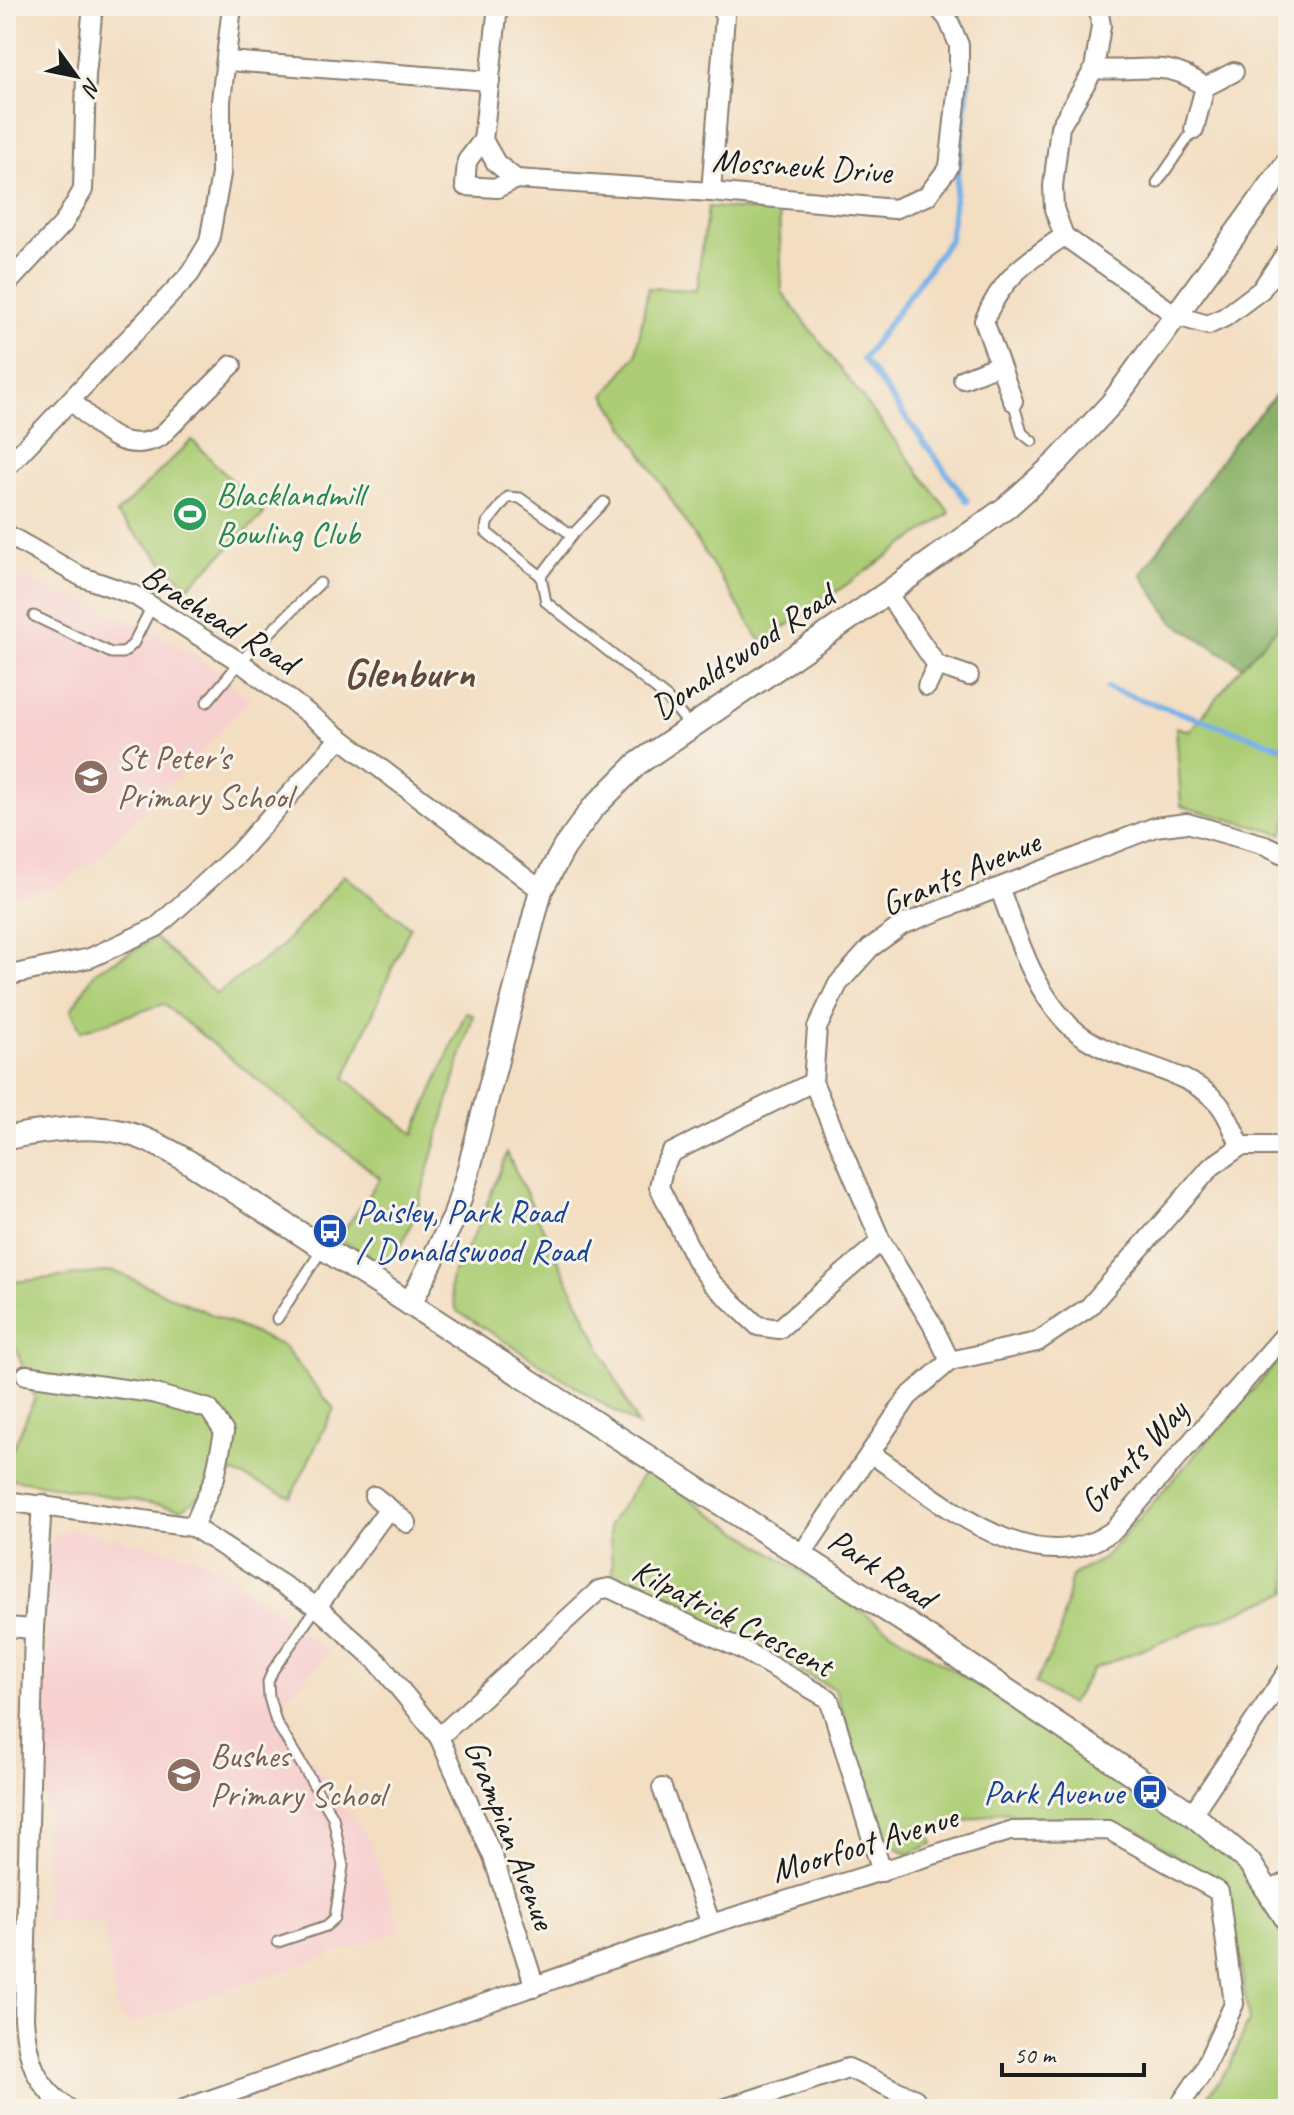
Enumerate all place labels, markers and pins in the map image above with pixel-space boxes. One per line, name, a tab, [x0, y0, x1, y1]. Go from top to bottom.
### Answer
place label: Blacklandmill Bowling Club	[216, 473, 370, 555]
sports icon: Blacklandmill Bowling Club	[171, 495, 209, 533]
place label: St Peter's Primary School	[117, 736, 298, 818]
school or university icon: St Peter's Primary School	[72, 758, 110, 796]
place label: Paisley, Park Road / Donaldswood Road	[356, 1190, 592, 1272]
bus stop icon: Paisley, Park Road / Donaldswood Road	[311, 1212, 349, 1250]
place label: Bushes Primary School	[210, 1734, 391, 1816]
school or university icon: Bushes Primary School	[165, 1756, 203, 1794]
place label: Park Avenue	[984, 1771, 1127, 1814]
bus stop icon: Park Avenue	[1131, 1773, 1169, 1811]

